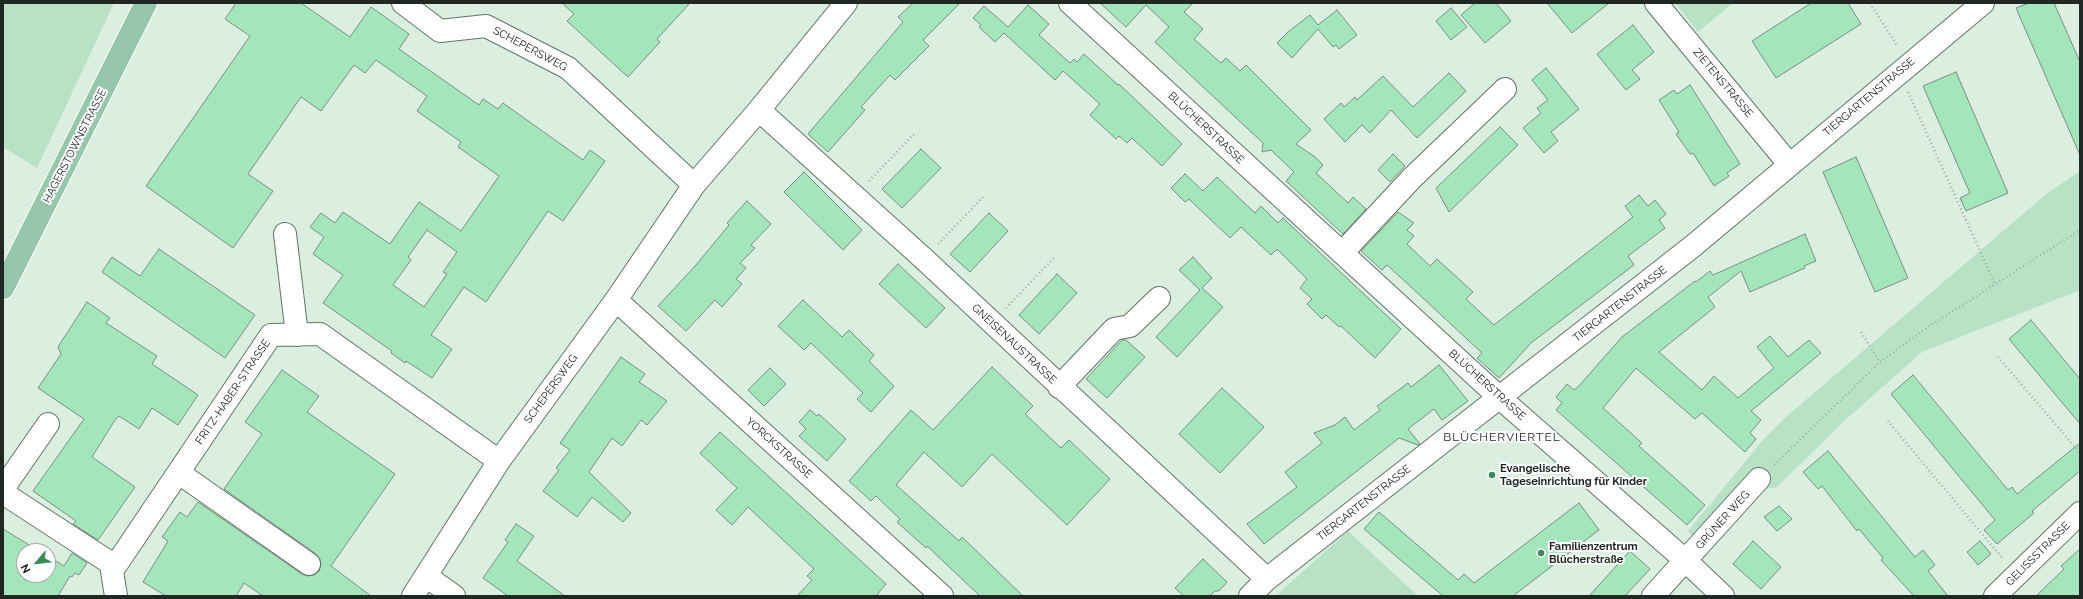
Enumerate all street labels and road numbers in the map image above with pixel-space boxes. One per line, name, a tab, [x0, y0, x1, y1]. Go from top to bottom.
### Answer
street label: SCHEPERSWEG	[491, 24, 569, 74]
street label: ZIETENSTRASSE	[1690, 46, 1756, 120]
street label: TIERGARTENSTRASSE	[1821, 55, 1917, 139]
street label: HAGERSTOWNSTRASSE	[41, 87, 109, 205]
street label: BLÜCHERSTRASSE	[1165, 89, 1247, 167]
street label: TIERGARTENSTRASSE	[1570, 263, 1670, 345]
street label: GNEISENAUSTRASSE	[969, 301, 1059, 387]
street label: FRITZ-HABER-STRASSE	[193, 337, 273, 447]
street label: BLÜCHERSTRASSE	[1446, 347, 1528, 423]
street label: SCHEPERSWEG	[522, 352, 580, 426]
street label: YORCKSTRASSE	[743, 415, 815, 481]
street label: TIERGARTENSTRASSE	[1314, 462, 1414, 544]
street label: GRÜNER WEG	[1693, 488, 1753, 552]
street label: GELISSSTRASSE	[2003, 519, 2073, 589]

